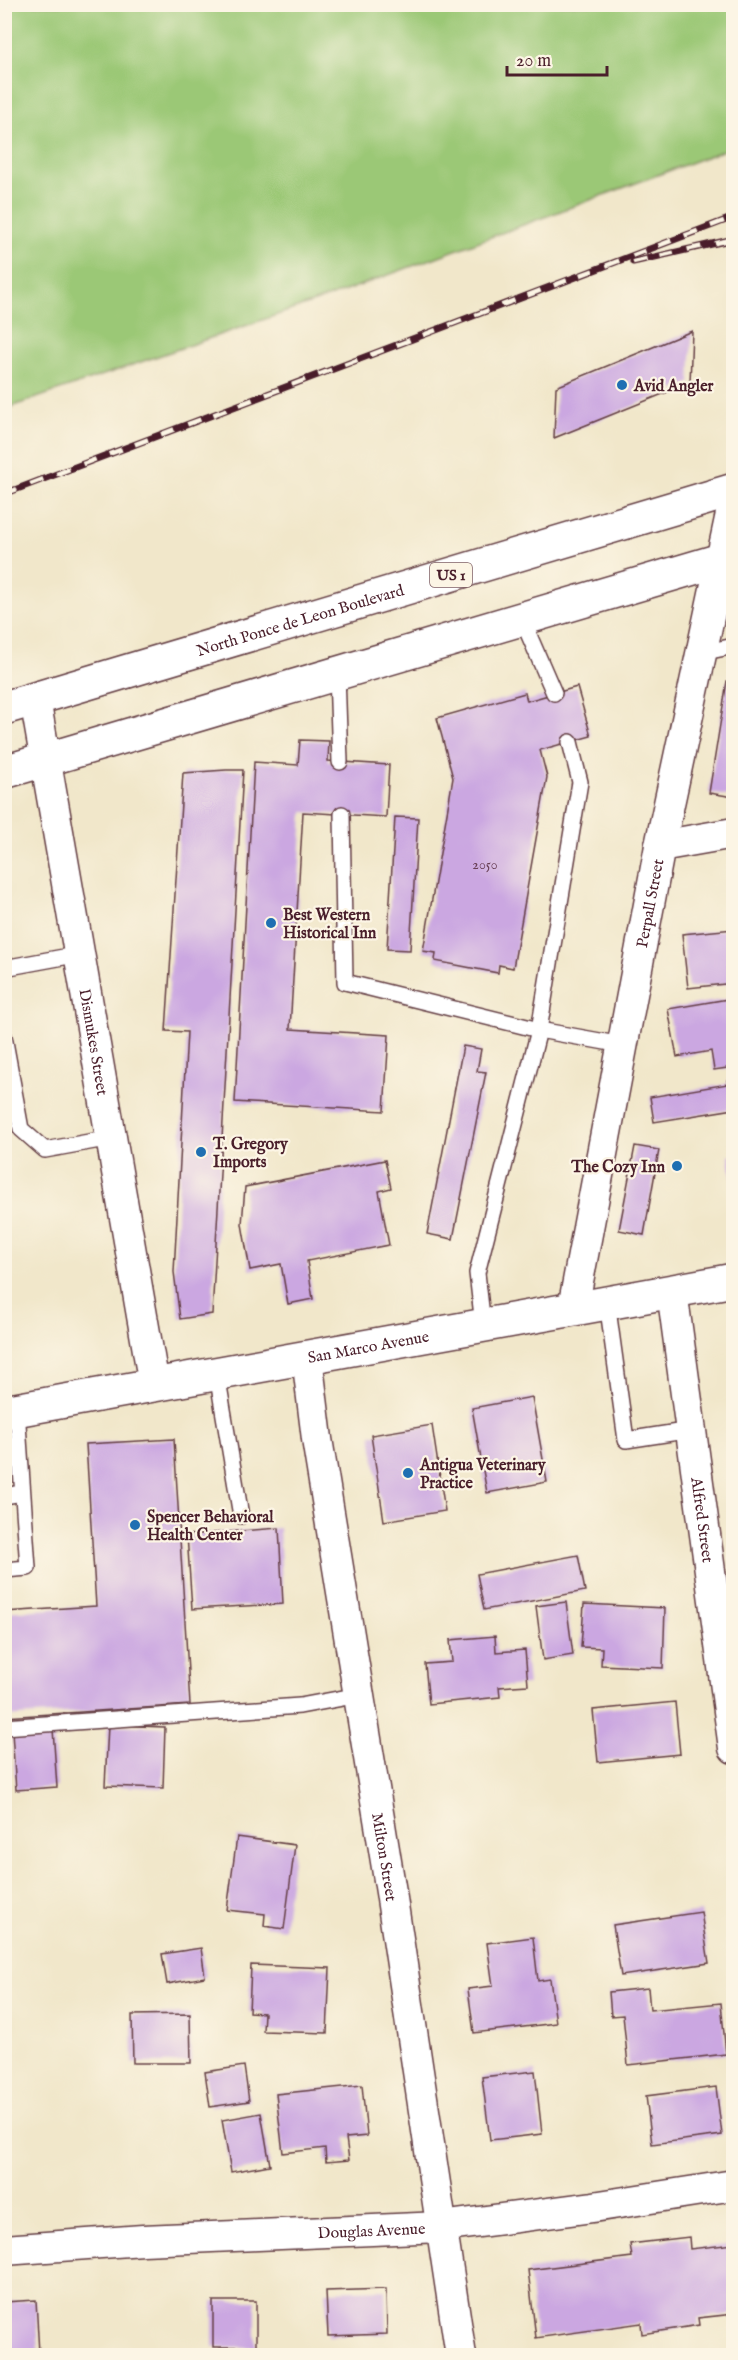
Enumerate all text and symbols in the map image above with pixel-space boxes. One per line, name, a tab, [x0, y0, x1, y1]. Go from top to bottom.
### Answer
scale bar	[507, 39, 608, 77]
text: 20 m	[516, 50, 551, 73]
place label: Avid Angler	[633, 377, 713, 397]
marker: Avid Angler	[615, 378, 629, 392]
road number: US 1	[430, 563, 472, 587]
street label: North Ponce de Leon Boulevard	[195, 581, 407, 662]
house number: 2050	[472, 856, 498, 874]
street label: Perpall Street	[633, 857, 669, 950]
place label: Best Western Historical Inn	[283, 906, 377, 944]
marker: Best Western Historical Inn	[264, 916, 278, 930]
street label: Dismukes Street	[73, 987, 112, 1098]
place label: T. Gregory Imports	[212, 1135, 289, 1173]
marker: T. Gregory Imports	[194, 1145, 208, 1159]
place label: The Cozy Inn	[570, 1158, 665, 1178]
marker: The Cozy Inn	[670, 1159, 684, 1173]
street label: San Marco Avenue	[306, 1327, 431, 1369]
place label: Antigua Veterinary Practice	[419, 1456, 547, 1494]
marker: Antigua Veterinary Practice	[401, 1466, 415, 1480]
street label: Alfred Street	[685, 1475, 717, 1565]
place label: Spencer Behavioral Health Center	[147, 1508, 274, 1546]
marker: Spencer Behavioral Health Center	[128, 1518, 142, 1532]
street label: Milton Street	[366, 1811, 400, 1903]
street label: Douglas Avenue	[317, 2220, 426, 2244]

